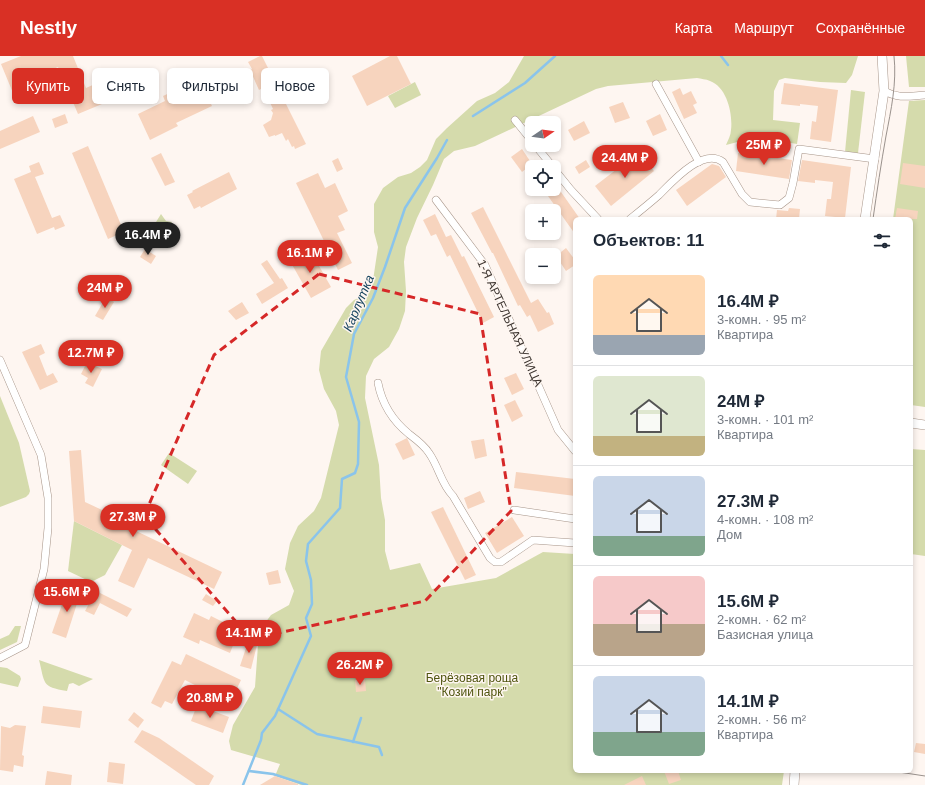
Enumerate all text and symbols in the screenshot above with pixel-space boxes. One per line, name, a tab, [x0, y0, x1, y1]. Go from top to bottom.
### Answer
text: Nestly	[20, 17, 77, 38]
text: Карта	[675, 20, 712, 36]
text: Маршрут	[734, 20, 794, 36]
text: Сохранённые	[816, 20, 905, 36]
chip: Купить	[12, 68, 84, 104]
chip: Снять	[92, 68, 159, 104]
chip: Фильтры	[167, 68, 253, 104]
chip: Новое	[261, 68, 329, 104]
north arrow	[525, 116, 561, 152]
map controls	[525, 116, 561, 284]
pin: 25M ₽	[736, 132, 792, 166]
text: 25M ₽	[746, 137, 782, 152]
pin: 24.4M ₽	[588, 145, 662, 179]
text: 24.4M ₽	[601, 150, 649, 165]
button: locate	[525, 160, 561, 196]
button: +	[525, 204, 561, 240]
pin: 16.4M ₽	[111, 222, 185, 256]
text: 16.4M ₽	[124, 227, 172, 242]
icon: filters	[871, 230, 893, 252]
text: Объектов: 11	[593, 231, 704, 250]
pin: 16.1M ₽	[273, 240, 347, 274]
text: 16.1M ₽	[286, 245, 334, 260]
button: −	[525, 248, 561, 284]
street label: 1-Я АРТЕЛЬНАЯ УЛИЦА	[474, 257, 546, 389]
water label: Карлутка	[340, 273, 377, 334]
pin: 24M ₽	[77, 275, 133, 309]
text: 24M ₽	[87, 280, 123, 295]
icon: home	[625, 291, 673, 339]
text: 16.4M ₽	[717, 292, 779, 311]
text: 3-комн. · 95 m²	[717, 312, 806, 327]
text: Квартира	[717, 327, 773, 342]
pin: 12.7M ₽	[54, 340, 128, 374]
text: 12.7M ₽	[67, 345, 115, 360]
icon: home	[625, 392, 673, 440]
text: 24M ₽	[717, 392, 765, 411]
text: 3-комн. · 101 m²	[717, 412, 813, 427]
text: Квартира	[717, 427, 773, 442]
icon: home	[625, 492, 673, 540]
text: 27.3M ₽	[717, 492, 779, 511]
pin: 27.3M ₽	[96, 504, 170, 538]
text: 27.3M ₽	[109, 509, 157, 524]
text: 4-комн. · 108 m²	[717, 512, 813, 527]
text: Дом	[717, 527, 742, 542]
pin: 15.6M ₽	[30, 579, 104, 613]
text: 15.6M ₽	[43, 584, 91, 599]
icon: home	[625, 592, 673, 640]
text: 15.6M ₽	[717, 592, 779, 611]
text: 2-комн. · 62 m²	[717, 612, 806, 627]
pin: 14.1M ₽	[212, 620, 286, 654]
text: 14.1M ₽	[225, 625, 273, 640]
text: Базисная улица	[717, 627, 813, 642]
pin: 26.2M ₽	[323, 652, 397, 686]
text: 26.2M ₽	[336, 657, 384, 672]
park label: Берёзовая роща "Козий парк"	[426, 671, 519, 699]
pin: 20.8M ₽	[173, 685, 247, 719]
text: 20.8M ₽	[186, 690, 234, 705]
icon: home	[625, 692, 673, 740]
text: 14.1M ₽	[717, 692, 779, 711]
text: 2-комн. · 56 m²	[717, 712, 806, 727]
text: Квартира	[717, 727, 773, 742]

